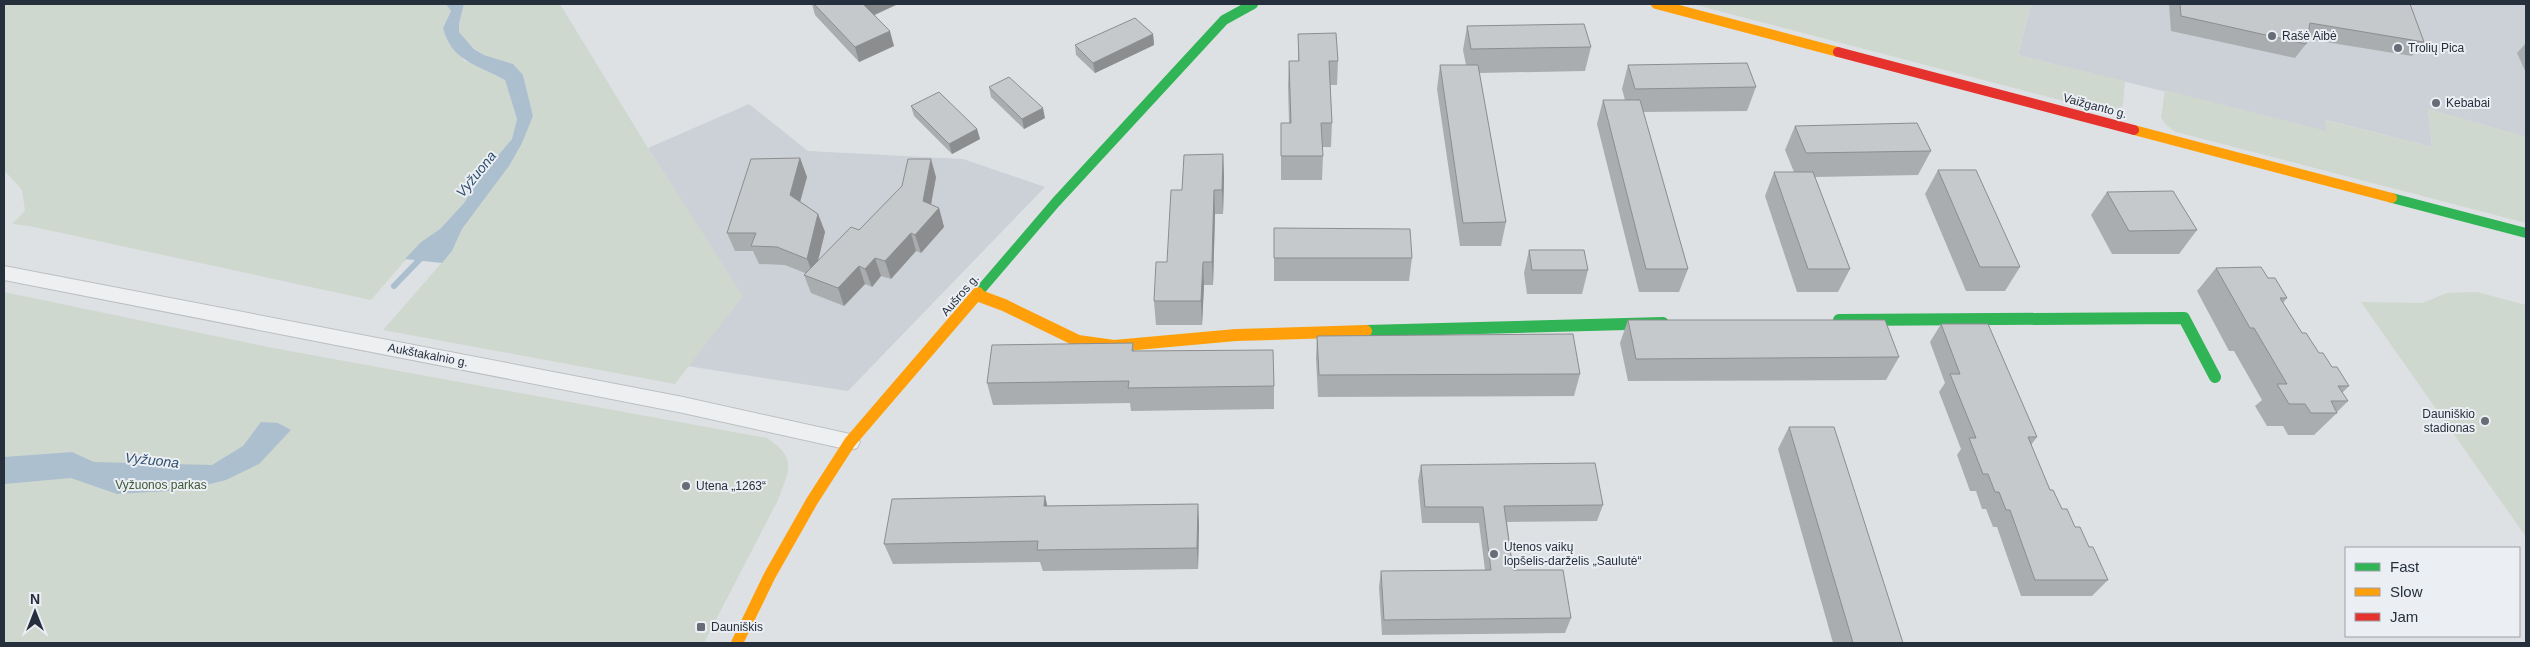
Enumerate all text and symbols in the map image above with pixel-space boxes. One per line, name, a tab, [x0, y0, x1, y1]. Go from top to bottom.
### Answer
place label: Rašė Aibė	[2282, 29, 2337, 43]
marker: Rašė Aibė	[2266, 30, 2278, 42]
place label: Trolių Pica	[2408, 41, 2465, 55]
marker: Trolių Pica	[2392, 42, 2404, 54]
street label: Vaižganto g.	[2061, 91, 2129, 121]
place label: Kebabai	[2446, 96, 2490, 110]
marker: Kebabai	[2430, 97, 2442, 109]
water label: Vyžuona	[453, 148, 499, 200]
street label: Aušros g.	[938, 271, 982, 319]
street label: Aukštakalnio g.	[387, 340, 469, 370]
place label: Dauniškio stadionas	[2422, 407, 2475, 435]
marker: Dauniškio stadionas	[2479, 415, 2491, 427]
water label: Vyžuona	[124, 449, 180, 471]
park label: Vyžuonos parkas	[115, 478, 207, 492]
place label: Utena „1263“	[696, 479, 766, 493]
marker: Utena „1263“	[680, 480, 692, 492]
place label: Utenos vaikų lopšelis-darželis „Saulutė“	[1504, 540, 1641, 568]
legend	[2345, 547, 2520, 637]
marker: Utenos vaikų lopšelis-darželis „Saulutė“	[1488, 548, 1500, 560]
text: Fast	[2390, 558, 2420, 575]
text: Slow	[2390, 583, 2423, 600]
north arrow	[10, 587, 60, 637]
text: N	[30, 591, 40, 607]
text: Jam	[2390, 608, 2418, 625]
place label: Dauniškis	[711, 620, 763, 634]
marker: Dauniškis	[695, 621, 707, 633]

